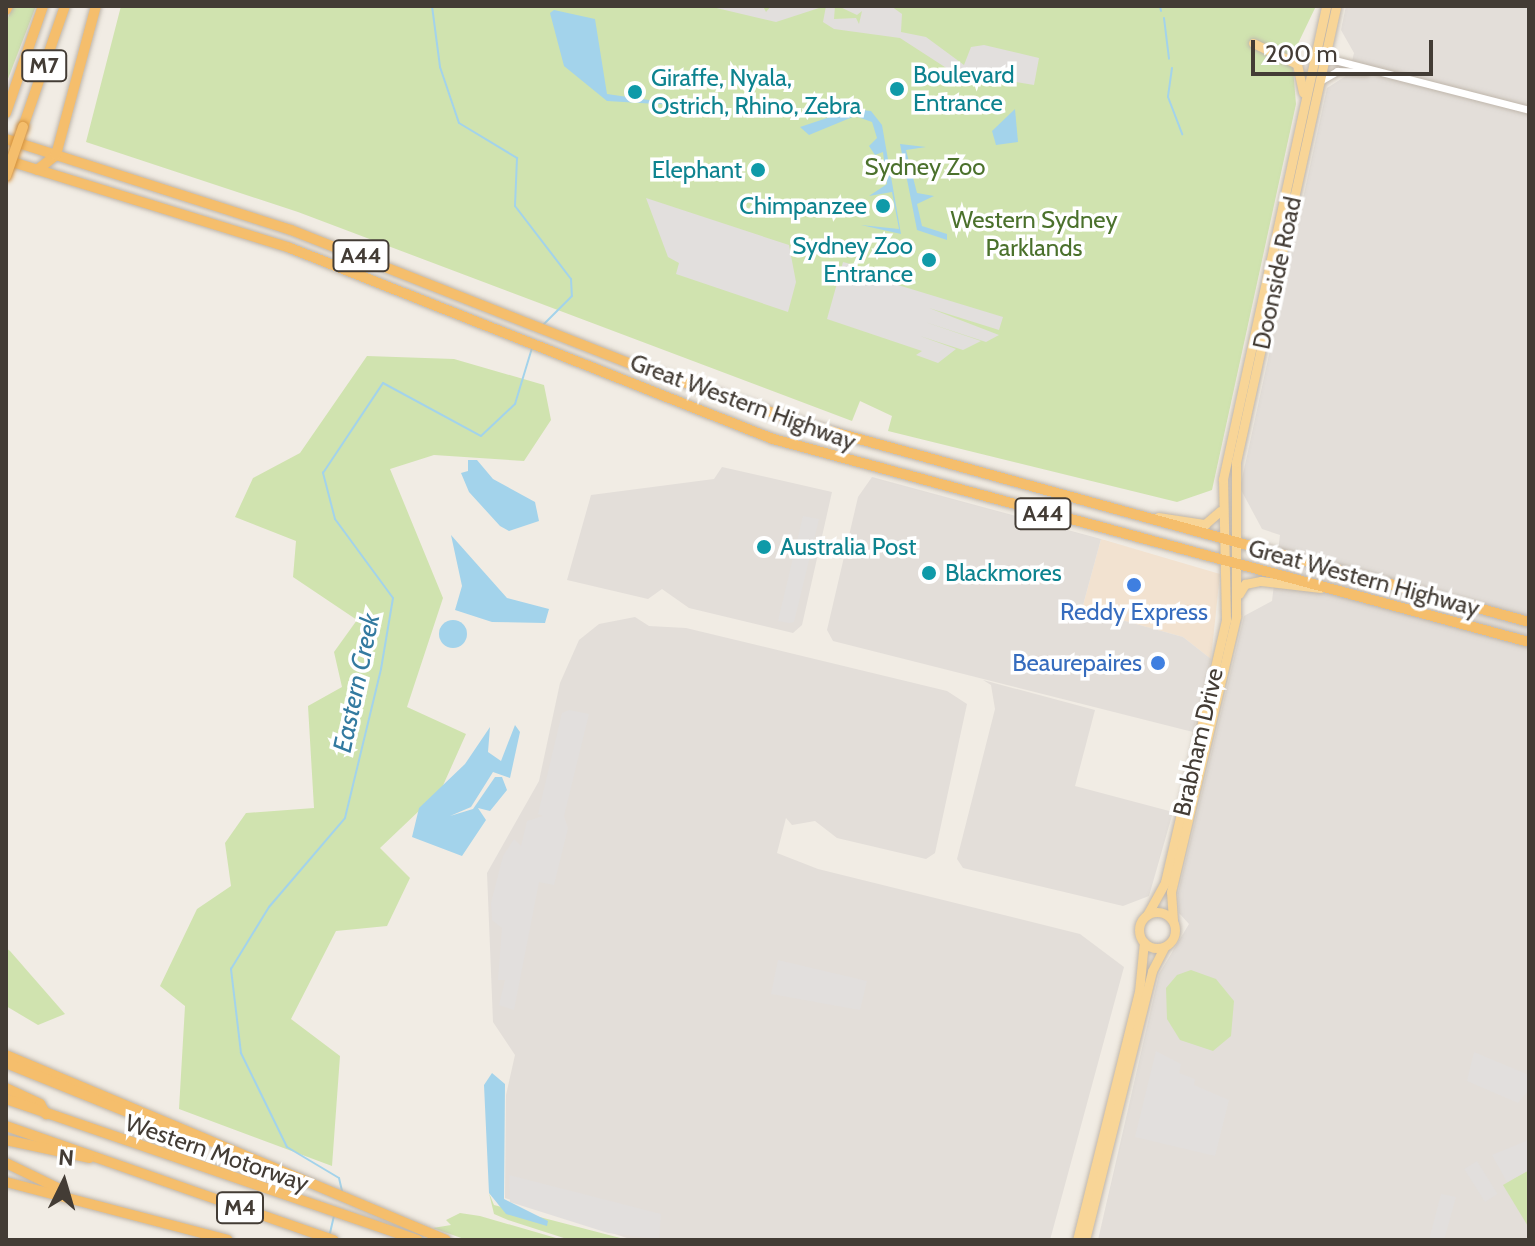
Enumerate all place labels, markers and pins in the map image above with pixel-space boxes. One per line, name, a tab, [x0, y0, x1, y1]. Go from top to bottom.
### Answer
place label: Boulevard Entrance	[913, 61, 1015, 117]
place label: Giraffe, Nyala, Ostrich, Rhino, Zebra	[651, 64, 861, 120]
marker: Boulevard Entrance	[888, 80, 906, 98]
marker: Giraffe, Nyala, Ostrich, Rhino, Zebra	[626, 83, 644, 101]
place label: Elephant	[652, 156, 742, 184]
marker: Elephant	[749, 161, 767, 179]
place label: Chimpanzee	[739, 192, 867, 220]
marker: Chimpanzee	[874, 197, 892, 215]
place label: Sydney Zoo Entrance	[792, 232, 913, 288]
marker: Sydney Zoo Entrance	[920, 251, 938, 269]
place label: Australia Post	[780, 533, 916, 561]
marker: Australia Post	[755, 538, 773, 556]
place label: Blackmores	[945, 559, 1062, 587]
marker: Blackmores	[920, 564, 938, 582]
marker: Reddy Express	[1125, 576, 1143, 594]
place label: Reddy Express	[1060, 598, 1208, 626]
place label: Beaurepaires	[1012, 649, 1142, 677]
marker: Beaurepaires	[1149, 654, 1167, 672]

